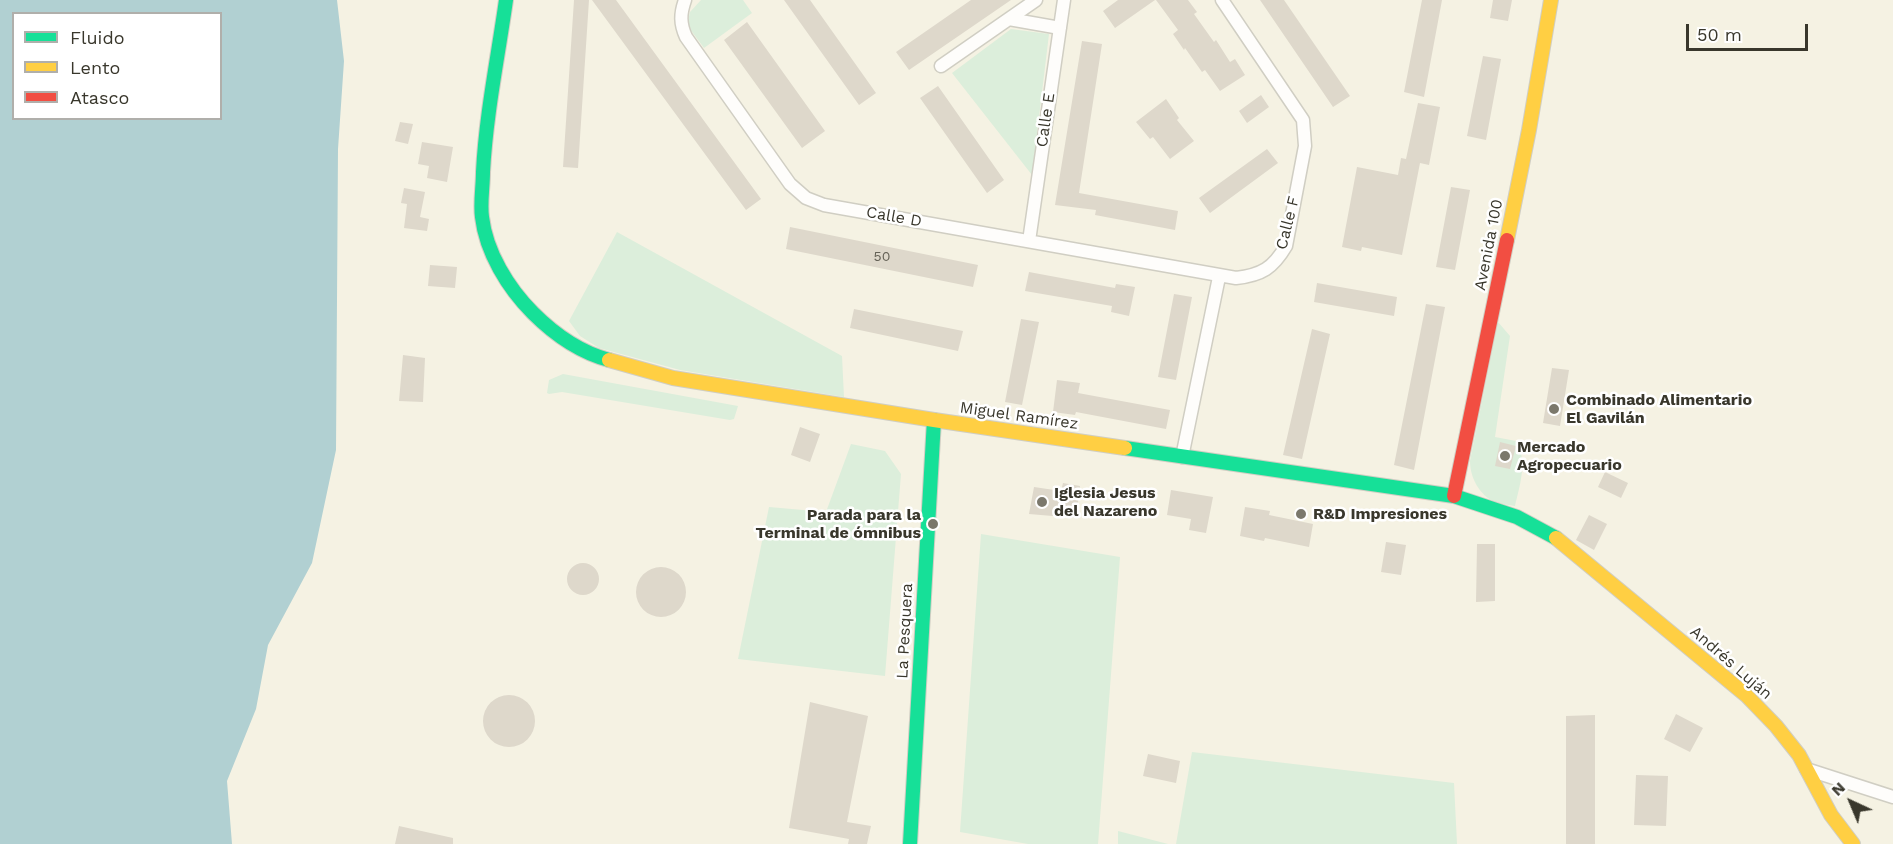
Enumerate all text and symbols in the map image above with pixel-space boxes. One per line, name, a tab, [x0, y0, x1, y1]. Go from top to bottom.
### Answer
legend	[12, 12, 222, 120]
scale bar	[1689, 12, 1810, 50]
text: 50 m	[1697, 24, 1742, 45]
text: Fluido	[70, 27, 124, 48]
text: Lento	[70, 57, 120, 78]
text: Atasco	[70, 87, 129, 108]
street label: Calle E	[1033, 92, 1059, 148]
street label: Calle F	[1272, 194, 1304, 252]
street label: Avenida 100	[1471, 198, 1507, 292]
street label: Calle D	[865, 203, 923, 231]
house number: 50	[874, 249, 890, 265]
place label: Combinado Alimentario El Gavilán	[1566, 390, 1752, 428]
street label: Miguel Ramírez	[959, 398, 1079, 434]
marker: Combinado Alimentario El Gavilán	[1547, 402, 1561, 416]
place label: Mercado Agropecuario	[1517, 437, 1622, 475]
marker: Mercado Agropecuario	[1498, 449, 1512, 463]
place label: Iglesia Jesus del Nazareno	[1054, 483, 1157, 521]
marker: Iglesia Jesus del Nazareno	[1035, 495, 1049, 509]
place label: R&D Impresiones	[1313, 504, 1447, 524]
place label: Parada para la Terminal de ómnibus	[756, 505, 921, 543]
marker: R&D Impresiones	[1294, 507, 1308, 521]
marker: Parada para la Terminal de ómnibus	[926, 517, 940, 531]
street label: La Pesquera	[893, 583, 917, 679]
street label: Andrés Luján	[1686, 622, 1776, 704]
north arrow	[1821, 772, 1881, 832]
text: N	[1827, 778, 1849, 800]

